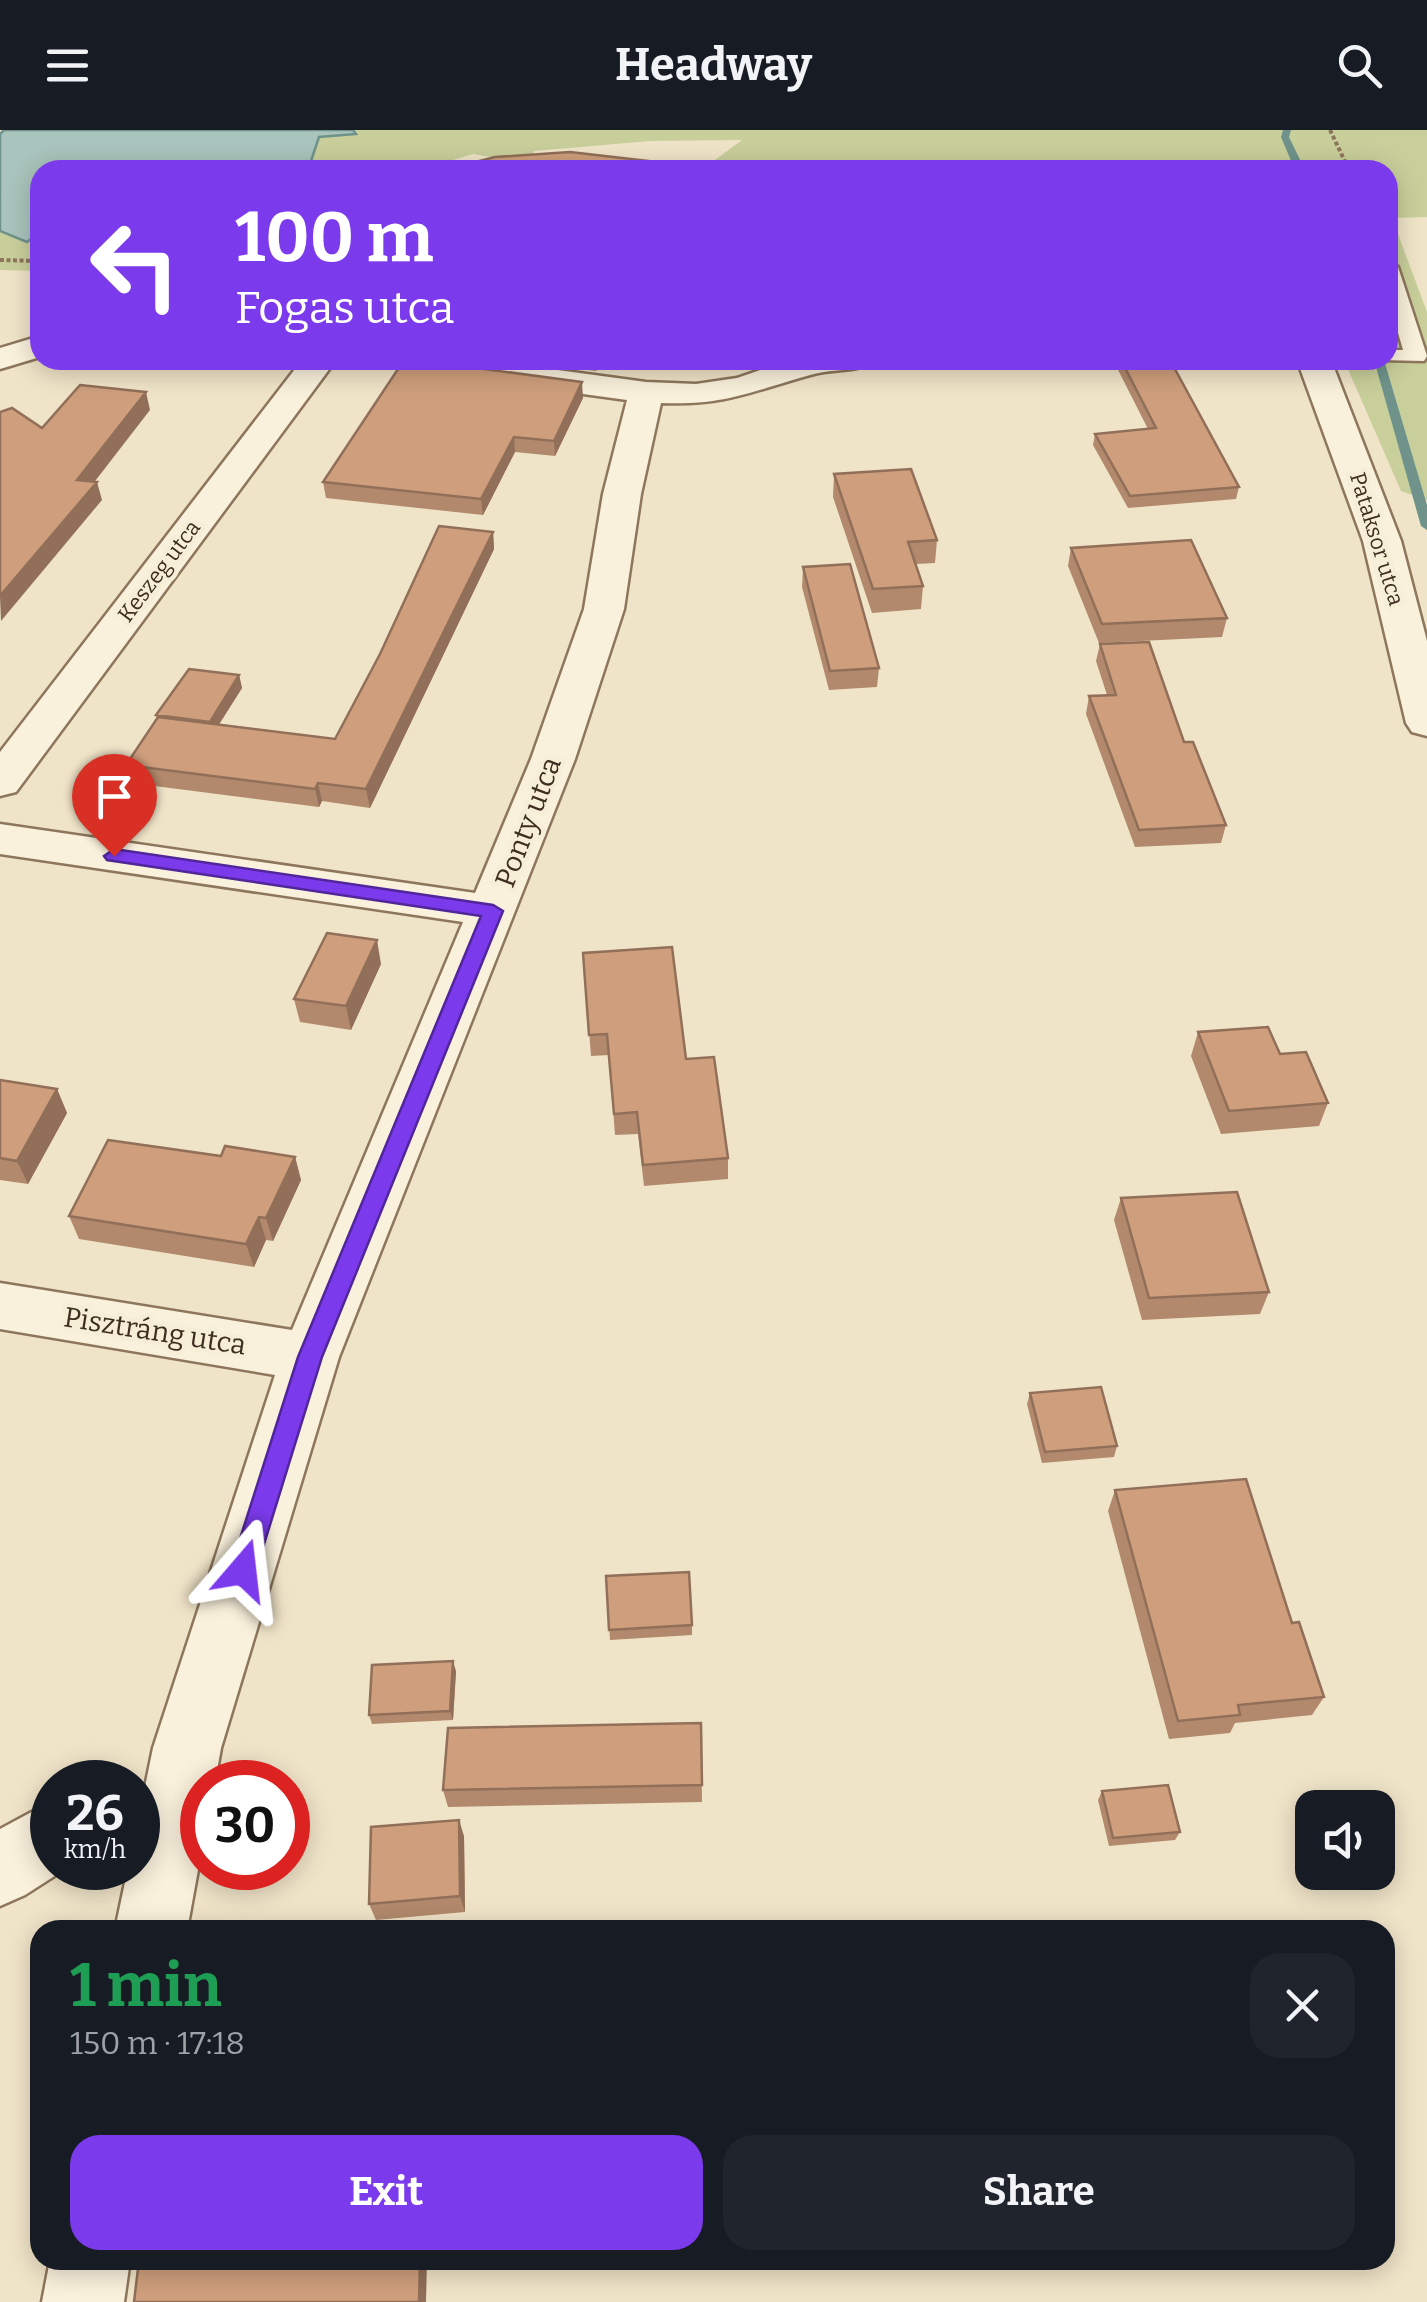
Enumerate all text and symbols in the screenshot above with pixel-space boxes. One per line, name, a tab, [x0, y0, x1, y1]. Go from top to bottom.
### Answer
icon: menu	[40, 38, 95, 93]
text: Headway	[615, 38, 812, 92]
icon: search	[1332, 38, 1387, 93]
text: 100 m	[235, 196, 434, 280]
icon: left	[70, 200, 200, 330]
text: Fogas utca	[235, 281, 454, 335]
street label: Pataksor utca	[1344, 469, 1410, 609]
street label: Keszeg utca	[112, 515, 206, 627]
street label: Ponty utca	[488, 752, 568, 892]
pin	[72, 754, 157, 857]
icon: arrive	[87, 769, 142, 824]
street label: Pisztráng utca	[62, 1300, 248, 1362]
position arrow	[191, 1518, 295, 1622]
speed limit sign: 30	[180, 1760, 310, 1890]
text: 26	[66, 1783, 124, 1843]
map controls	[1295, 1790, 1395, 1890]
button: sound	[1295, 1790, 1395, 1890]
text: km/h	[64, 1835, 126, 1865]
text: 1 min	[70, 1950, 222, 2022]
button: close	[1250, 1953, 1355, 2058]
text: 150 m · 17:18	[70, 2024, 245, 2062]
button: Exit	[70, 2135, 703, 2250]
button: Share	[723, 2135, 1355, 2250]

